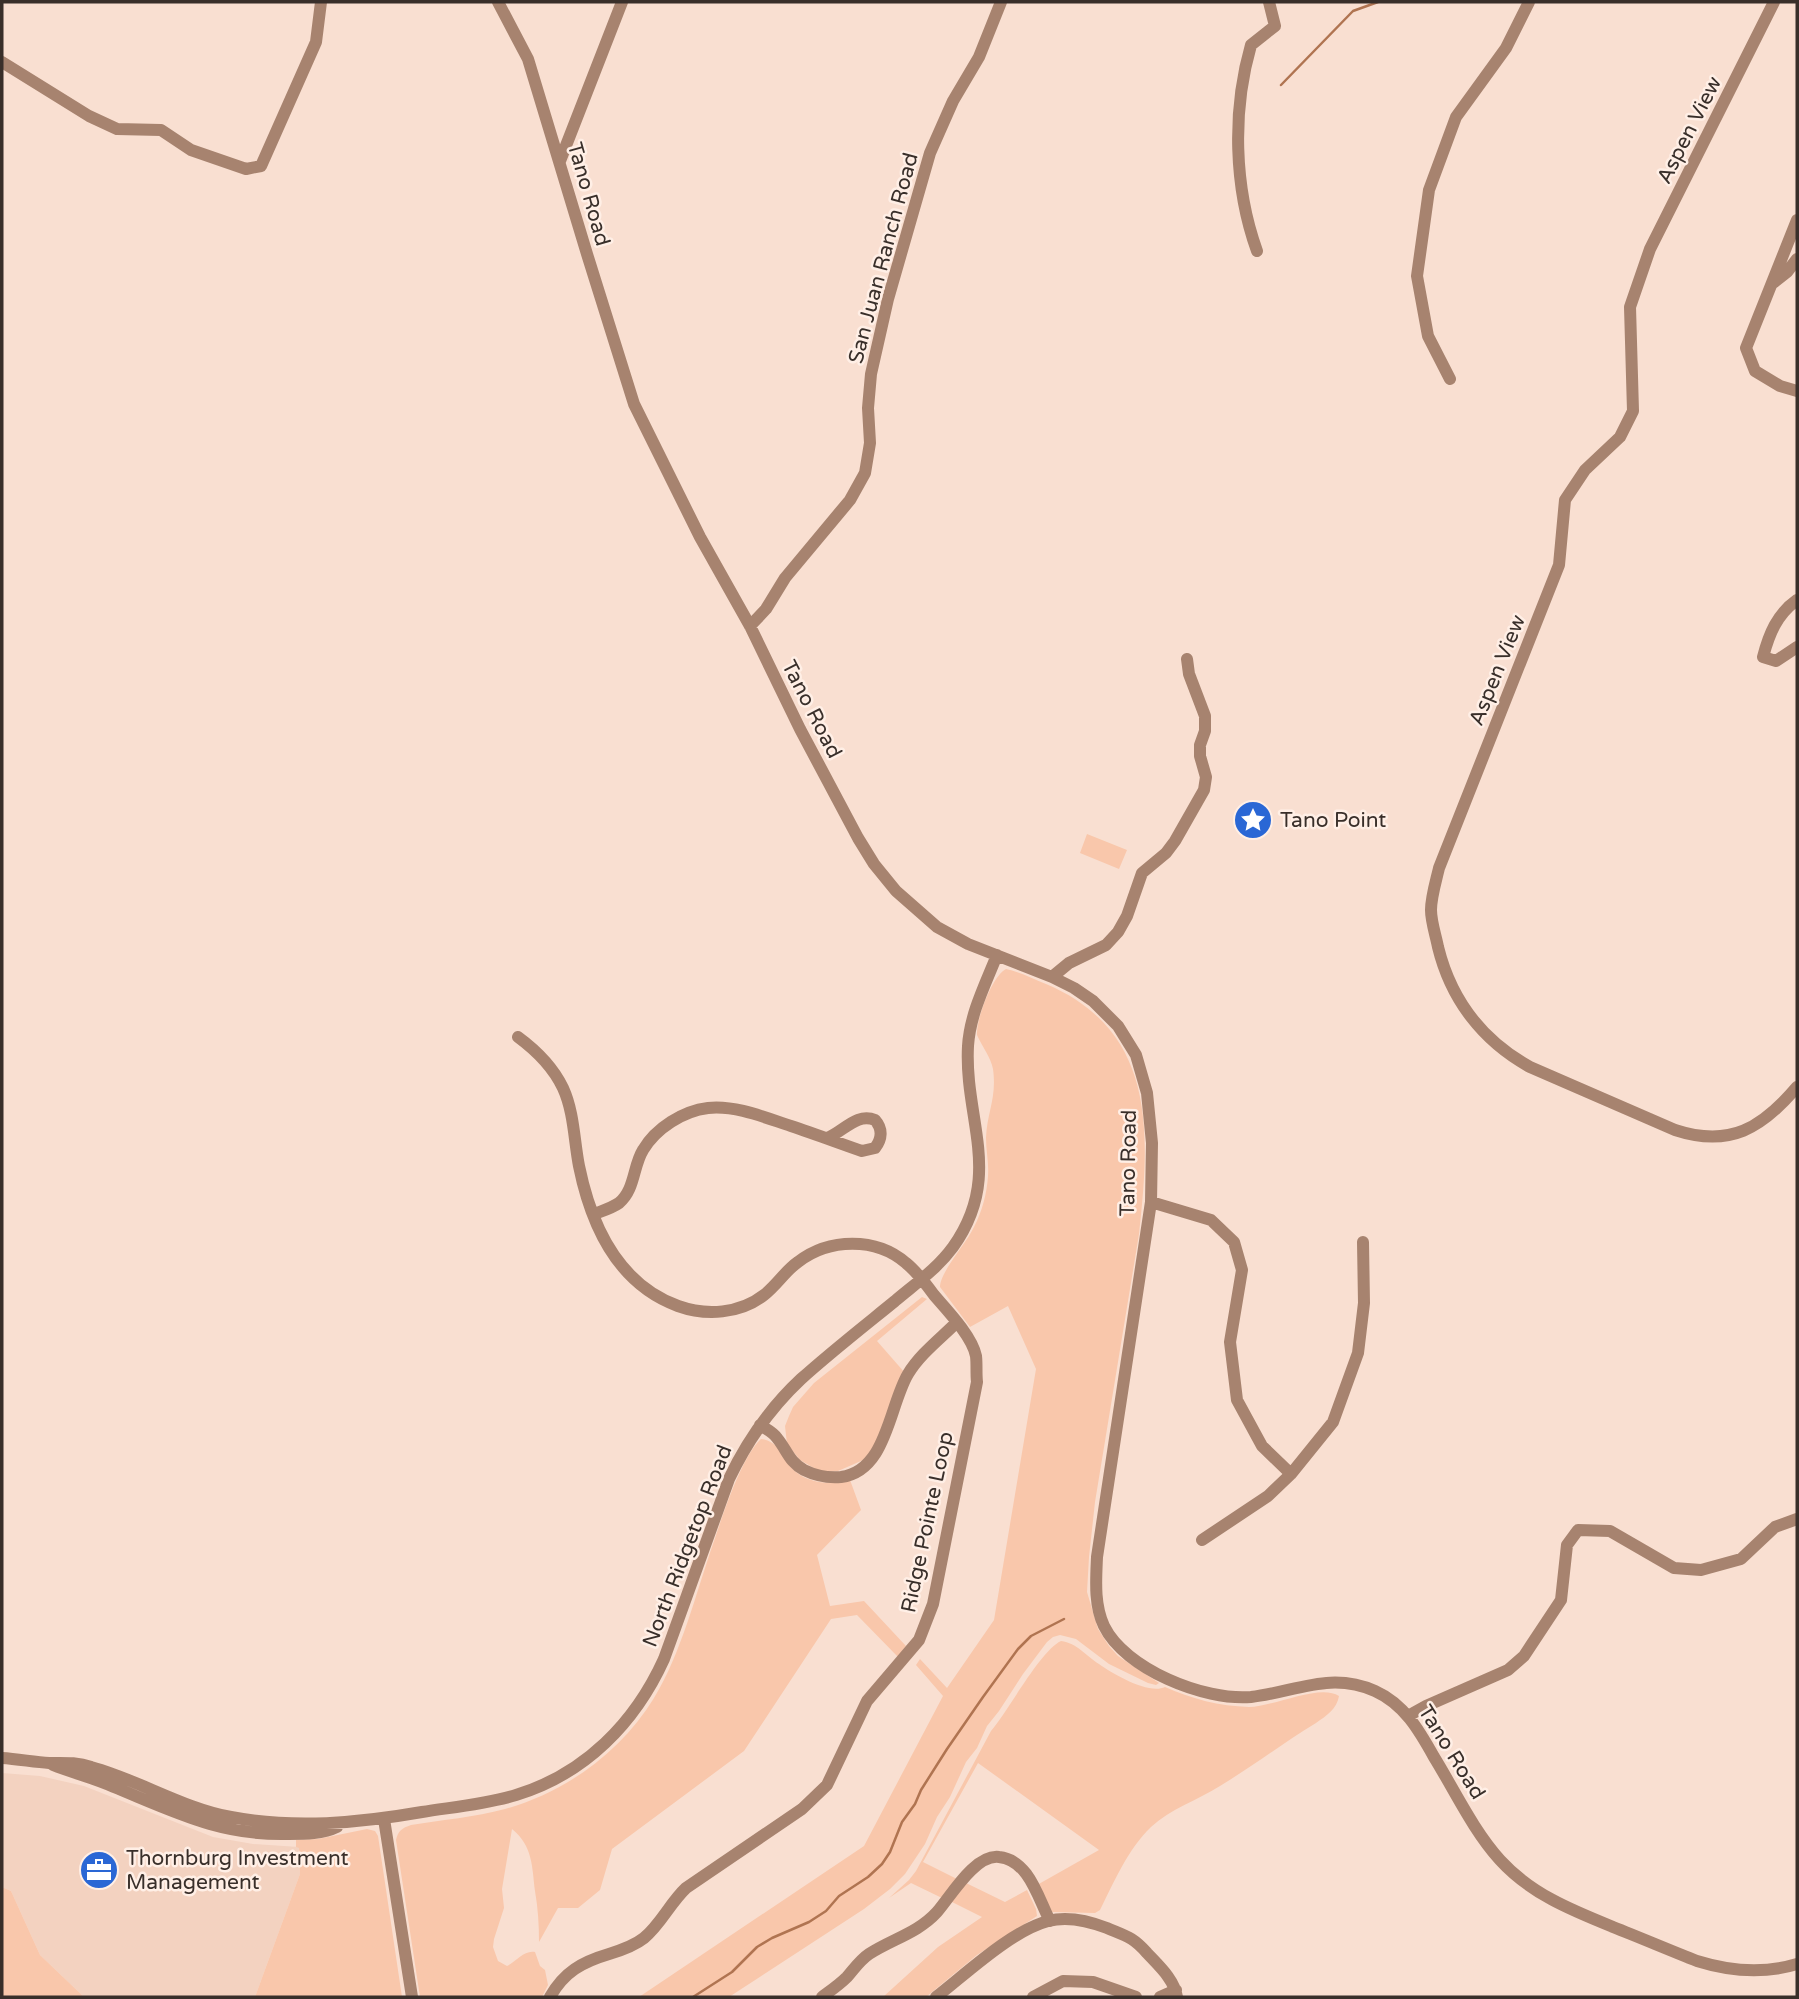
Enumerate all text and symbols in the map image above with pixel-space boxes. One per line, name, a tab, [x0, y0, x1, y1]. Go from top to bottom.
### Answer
street label: Aspen View	[1652, 72, 1727, 188]
street label: Tano Road	[562, 139, 615, 249]
street label: San Juan Ranch Road	[843, 150, 924, 366]
street label: Aspen View	[1464, 611, 1531, 729]
street label: Tano Road	[776, 656, 847, 762]
place icon: Tano Point	[1232, 799, 1274, 841]
place label: Tano Point	[1280, 808, 1386, 833]
street label: Tano Road	[1115, 1109, 1142, 1217]
street label: Ridge Pointe Loop	[896, 1429, 959, 1615]
street label: North Ridgetop Road	[637, 1442, 738, 1651]
street label: Tano Road	[1413, 1700, 1490, 1804]
place label: Thornburg Investment Management	[126, 1846, 349, 1895]
office icon: Thornburg Investment Management	[78, 1849, 120, 1891]

